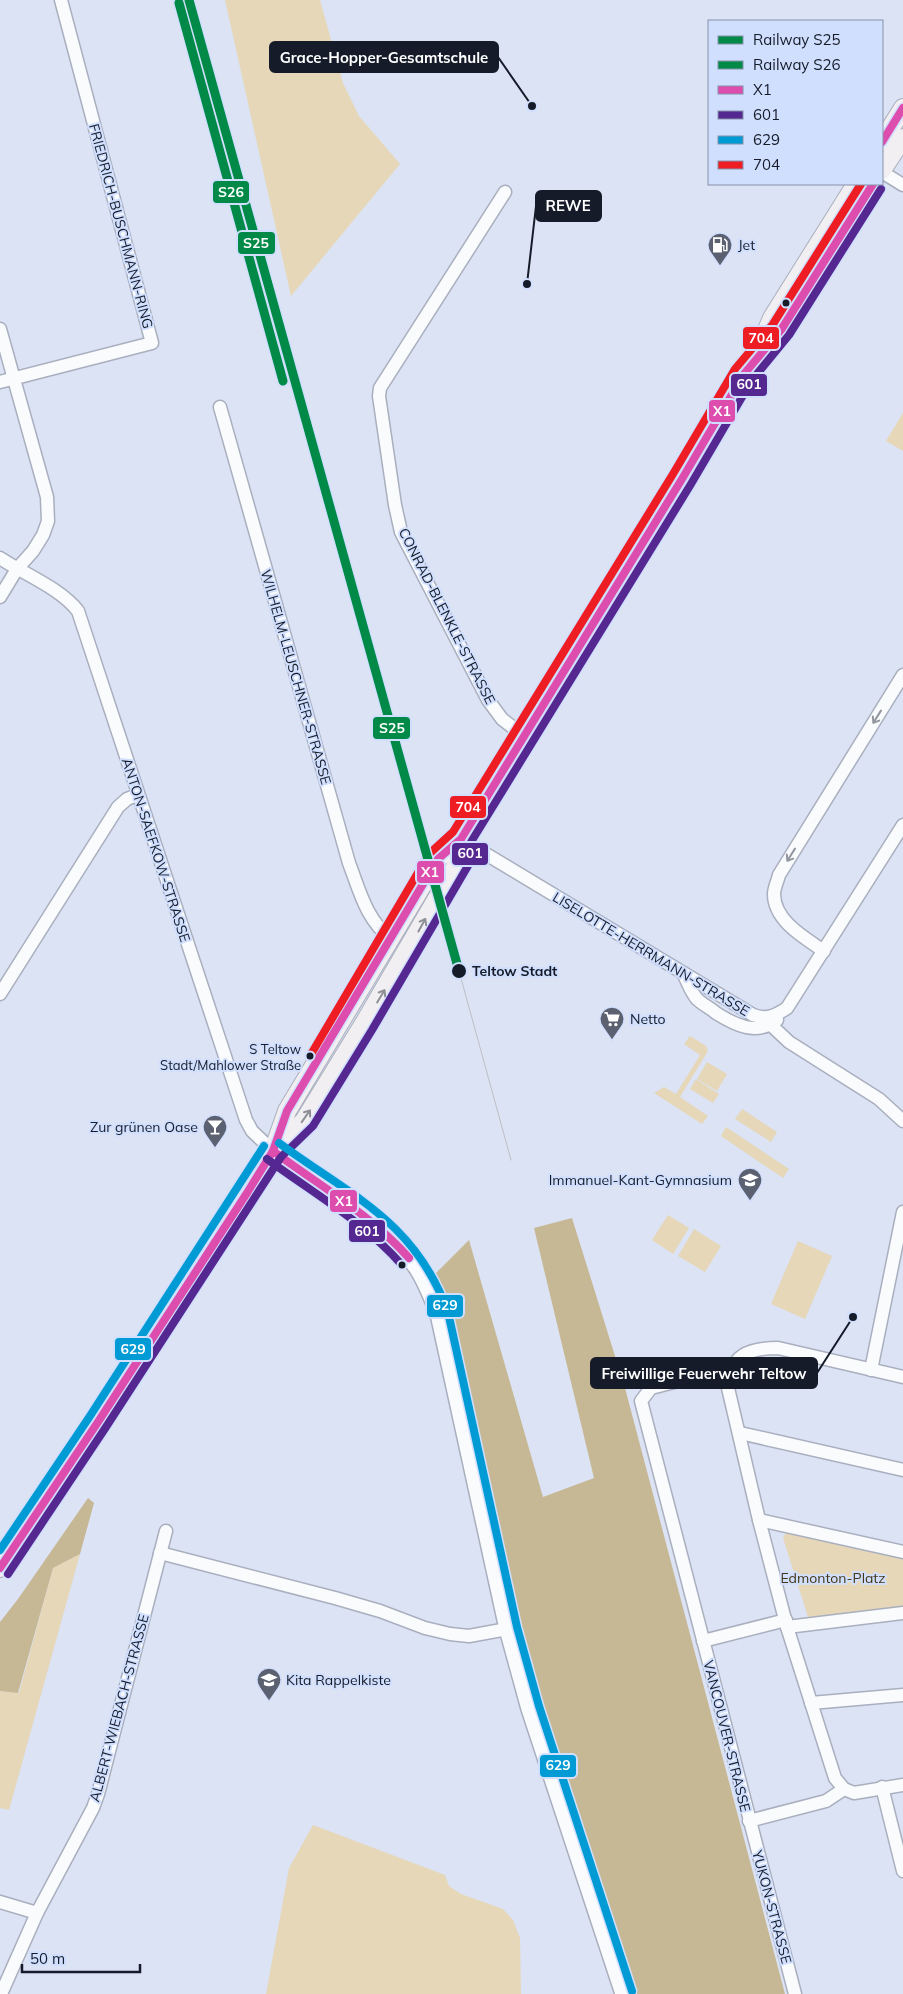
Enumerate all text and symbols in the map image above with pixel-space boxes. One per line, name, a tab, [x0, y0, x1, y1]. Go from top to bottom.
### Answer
legend	[708, 20, 883, 185]
text: Railway S25	[753, 30, 841, 49]
callout: Grace-Hopper-Gesamtschule	[270, 42, 498, 72]
text: Grace-Hopper-Gesamtschule	[280, 48, 488, 67]
text: Railway S26	[753, 55, 841, 74]
text: X1	[753, 80, 772, 99]
text: 601	[753, 105, 780, 124]
street label: FRIEDRICH-BUSCHMANN-RING	[85, 122, 157, 330]
text: 629	[753, 130, 780, 149]
text: 704	[753, 155, 780, 174]
line badge: S26	[212, 180, 250, 204]
text: S26	[218, 183, 244, 201]
callout: REWE	[536, 191, 601, 221]
text: REWE	[545, 196, 591, 215]
line badge: S25	[237, 231, 276, 255]
fuel station icon: Jet	[707, 232, 733, 266]
text: S25	[243, 234, 269, 252]
place label: Jet	[738, 236, 755, 254]
unlabelled marker	[781, 298, 791, 308]
line badge: 704	[742, 326, 780, 350]
text: 704	[748, 329, 774, 347]
line badge: 601	[730, 373, 768, 397]
text: 601	[736, 375, 762, 393]
line badge: X1	[708, 399, 736, 423]
text: X1	[712, 402, 731, 420]
street label: CONRAD-BLENKLE-STRASSE	[395, 525, 499, 707]
street label: WILHELM-LEUSCHNER-STRASSE	[257, 567, 335, 787]
one-way arrow	[872, 709, 882, 723]
line badge: S25	[372, 716, 411, 740]
text: S25	[379, 719, 405, 737]
street label: ANTON-SAEFKOW-STRASSE	[118, 756, 194, 944]
line badge: 704	[449, 795, 487, 819]
text: 704	[455, 798, 481, 816]
line badge: 601	[451, 842, 489, 866]
text: 601	[457, 844, 483, 862]
one-way arrow	[786, 847, 796, 861]
line badge: X1	[416, 860, 445, 884]
text: X1	[420, 863, 439, 881]
street label: LISELOTTE-HERRMANN-STRASSE	[549, 888, 753, 1020]
one-way arrow	[417, 917, 427, 932]
marker: Teltow Stadt	[450, 962, 468, 980]
place label: Teltow Stadt	[472, 962, 558, 980]
one-way arrow	[376, 990, 386, 1004]
supermarket icon: Netto	[599, 1006, 625, 1040]
place label: Netto	[630, 1010, 666, 1028]
place label: S Teltow Stadt/Mahlower Straße	[160, 1041, 301, 1073]
marker: S Teltow Stadt/Mahlower Straße	[305, 1051, 315, 1061]
one-way arrow	[301, 1110, 311, 1124]
bar icon: Zur grünen Oase	[202, 1114, 228, 1148]
place label: Zur grünen Oase	[90, 1118, 198, 1136]
school or university icon: Immanuel-Kant-Gymnasium	[737, 1167, 763, 1201]
place label: Immanuel-Kant-Gymnasium	[549, 1171, 732, 1189]
line badge: X1	[329, 1189, 358, 1213]
text: X1	[334, 1192, 353, 1210]
line badge: 601	[348, 1219, 386, 1243]
text: 601	[354, 1222, 380, 1240]
unlabelled marker	[397, 1260, 407, 1270]
line badge: 629	[426, 1294, 464, 1318]
text: 629	[432, 1296, 458, 1314]
line badge: 629	[114, 1337, 152, 1361]
text: 629	[120, 1340, 146, 1358]
callout: Freiwillige Feuerwehr Teltow	[591, 1358, 817, 1388]
text: Freiwillige Feuerwehr Teltow	[601, 1364, 807, 1383]
park label: Edmonton-Platz	[780, 1569, 886, 1587]
street label: ALBERT-WIEBACH-STRASSE	[85, 1612, 153, 1804]
street label: VANCOUVER-STRASSE	[699, 1658, 755, 1814]
school or university icon: Kita Rappelkiste	[256, 1667, 282, 1701]
place label: Kita Rappelkiste	[286, 1671, 391, 1689]
line badge: 629	[539, 1754, 577, 1778]
text: 629	[545, 1756, 571, 1774]
street label: YUKON-STRASSE	[748, 1847, 796, 1966]
scale bar	[22, 1942, 140, 1974]
text: 50 m	[30, 1949, 65, 1968]

